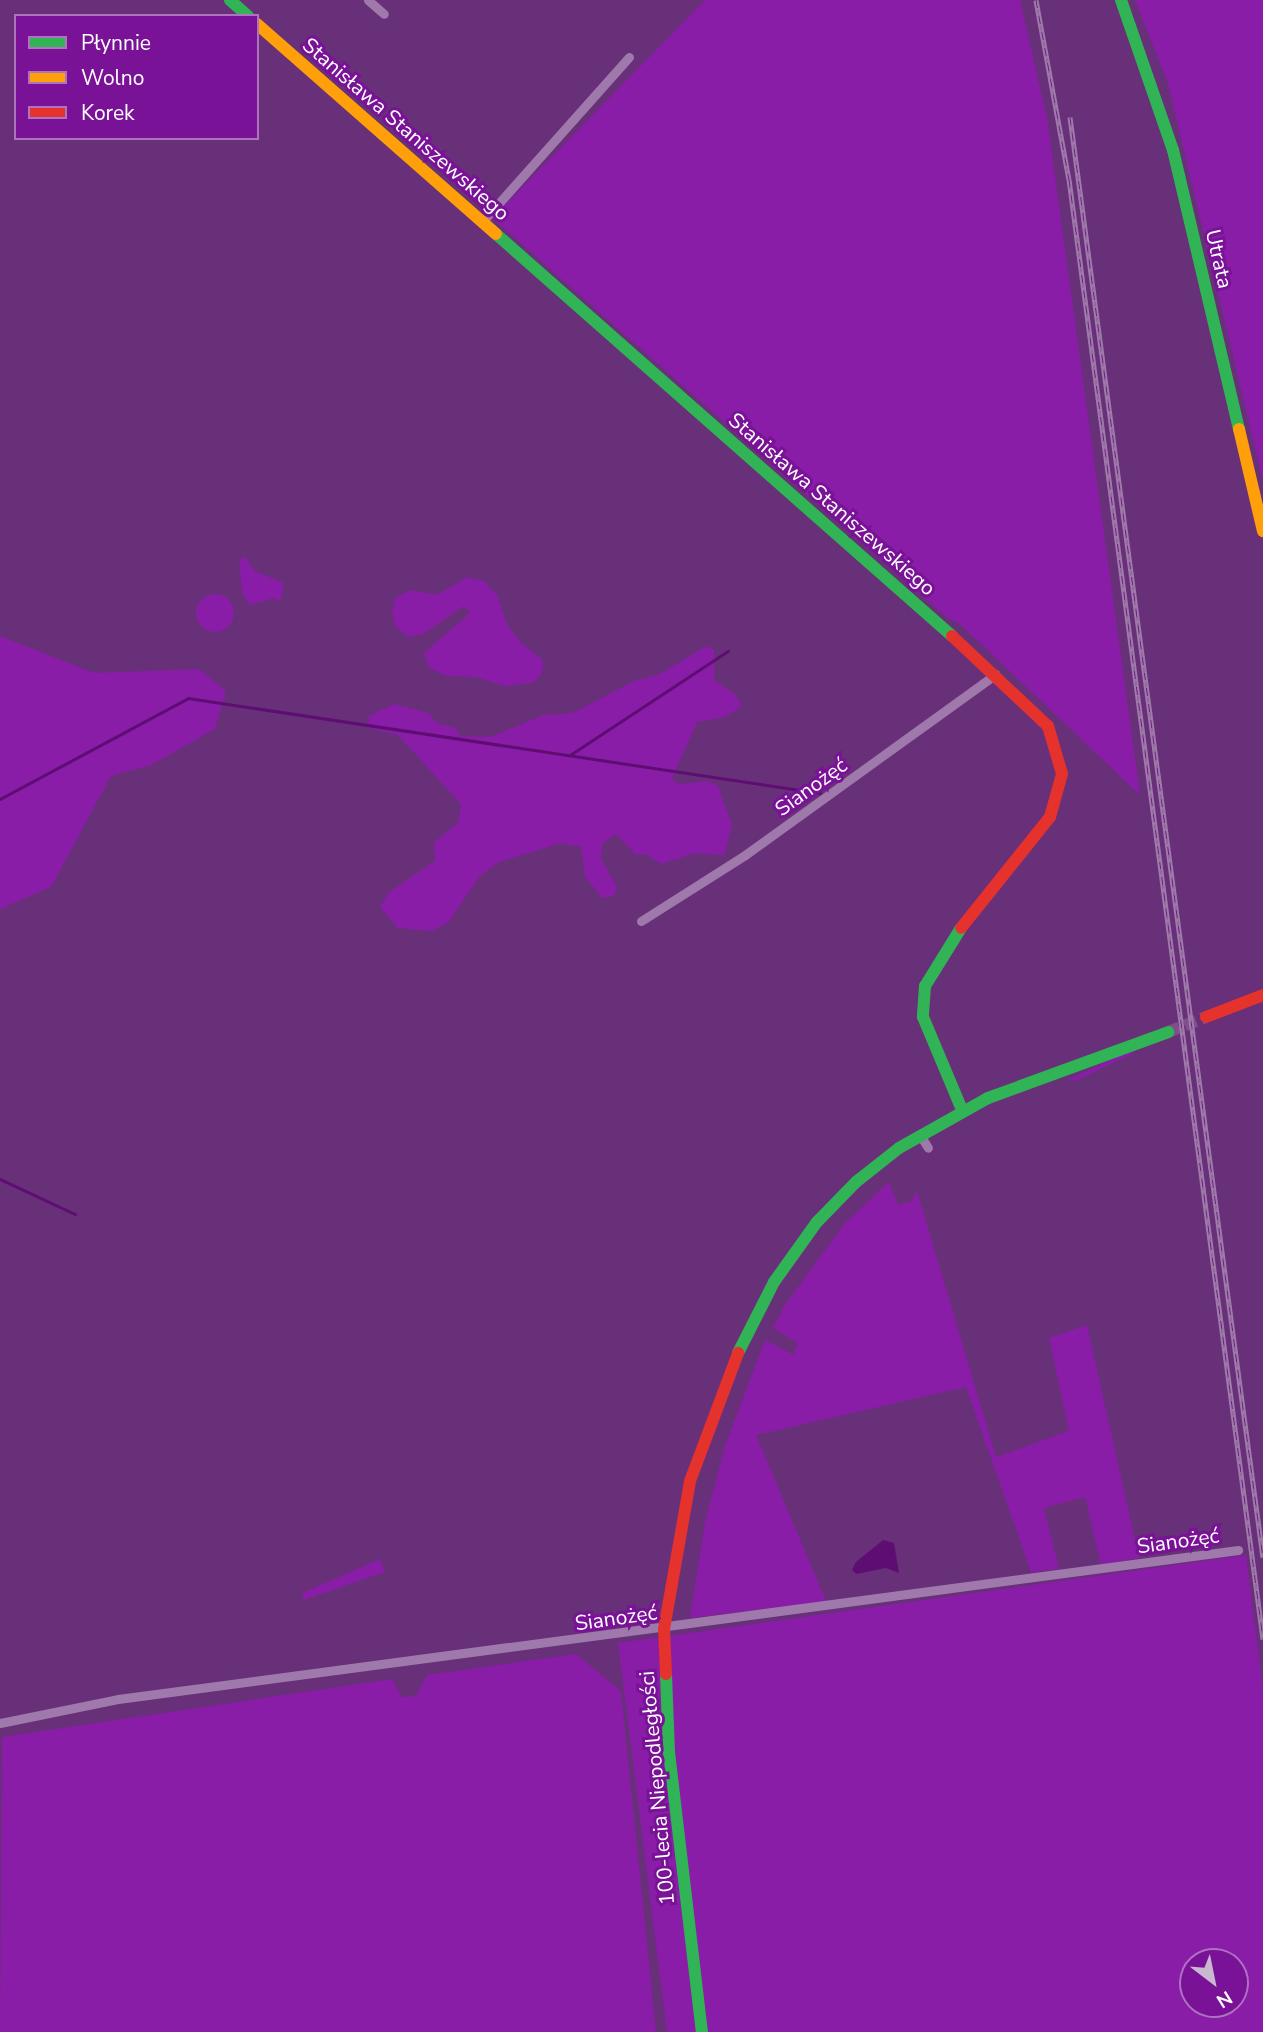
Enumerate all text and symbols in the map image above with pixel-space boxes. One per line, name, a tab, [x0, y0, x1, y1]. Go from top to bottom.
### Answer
legend	[14, 14, 259, 140]
text: Płynnie	[81, 29, 151, 57]
street label: Stanisława Staniszewskiego	[297, 32, 515, 226]
text: Wolno	[81, 64, 144, 92]
text: Korek	[81, 99, 135, 127]
street label: Utrata	[1200, 227, 1238, 291]
street label: Stanisława Staniszewskiego	[723, 407, 941, 601]
street label: Sianożęć	[770, 752, 852, 822]
street label: Sianożęć	[1135, 1523, 1221, 1559]
street label: Sianożęć	[573, 1600, 659, 1636]
street label: 100-lecia Niepodległości	[634, 1670, 680, 1906]
north arrow	[1179, 1948, 1249, 2018]
text: N	[1211, 1984, 1237, 2014]

